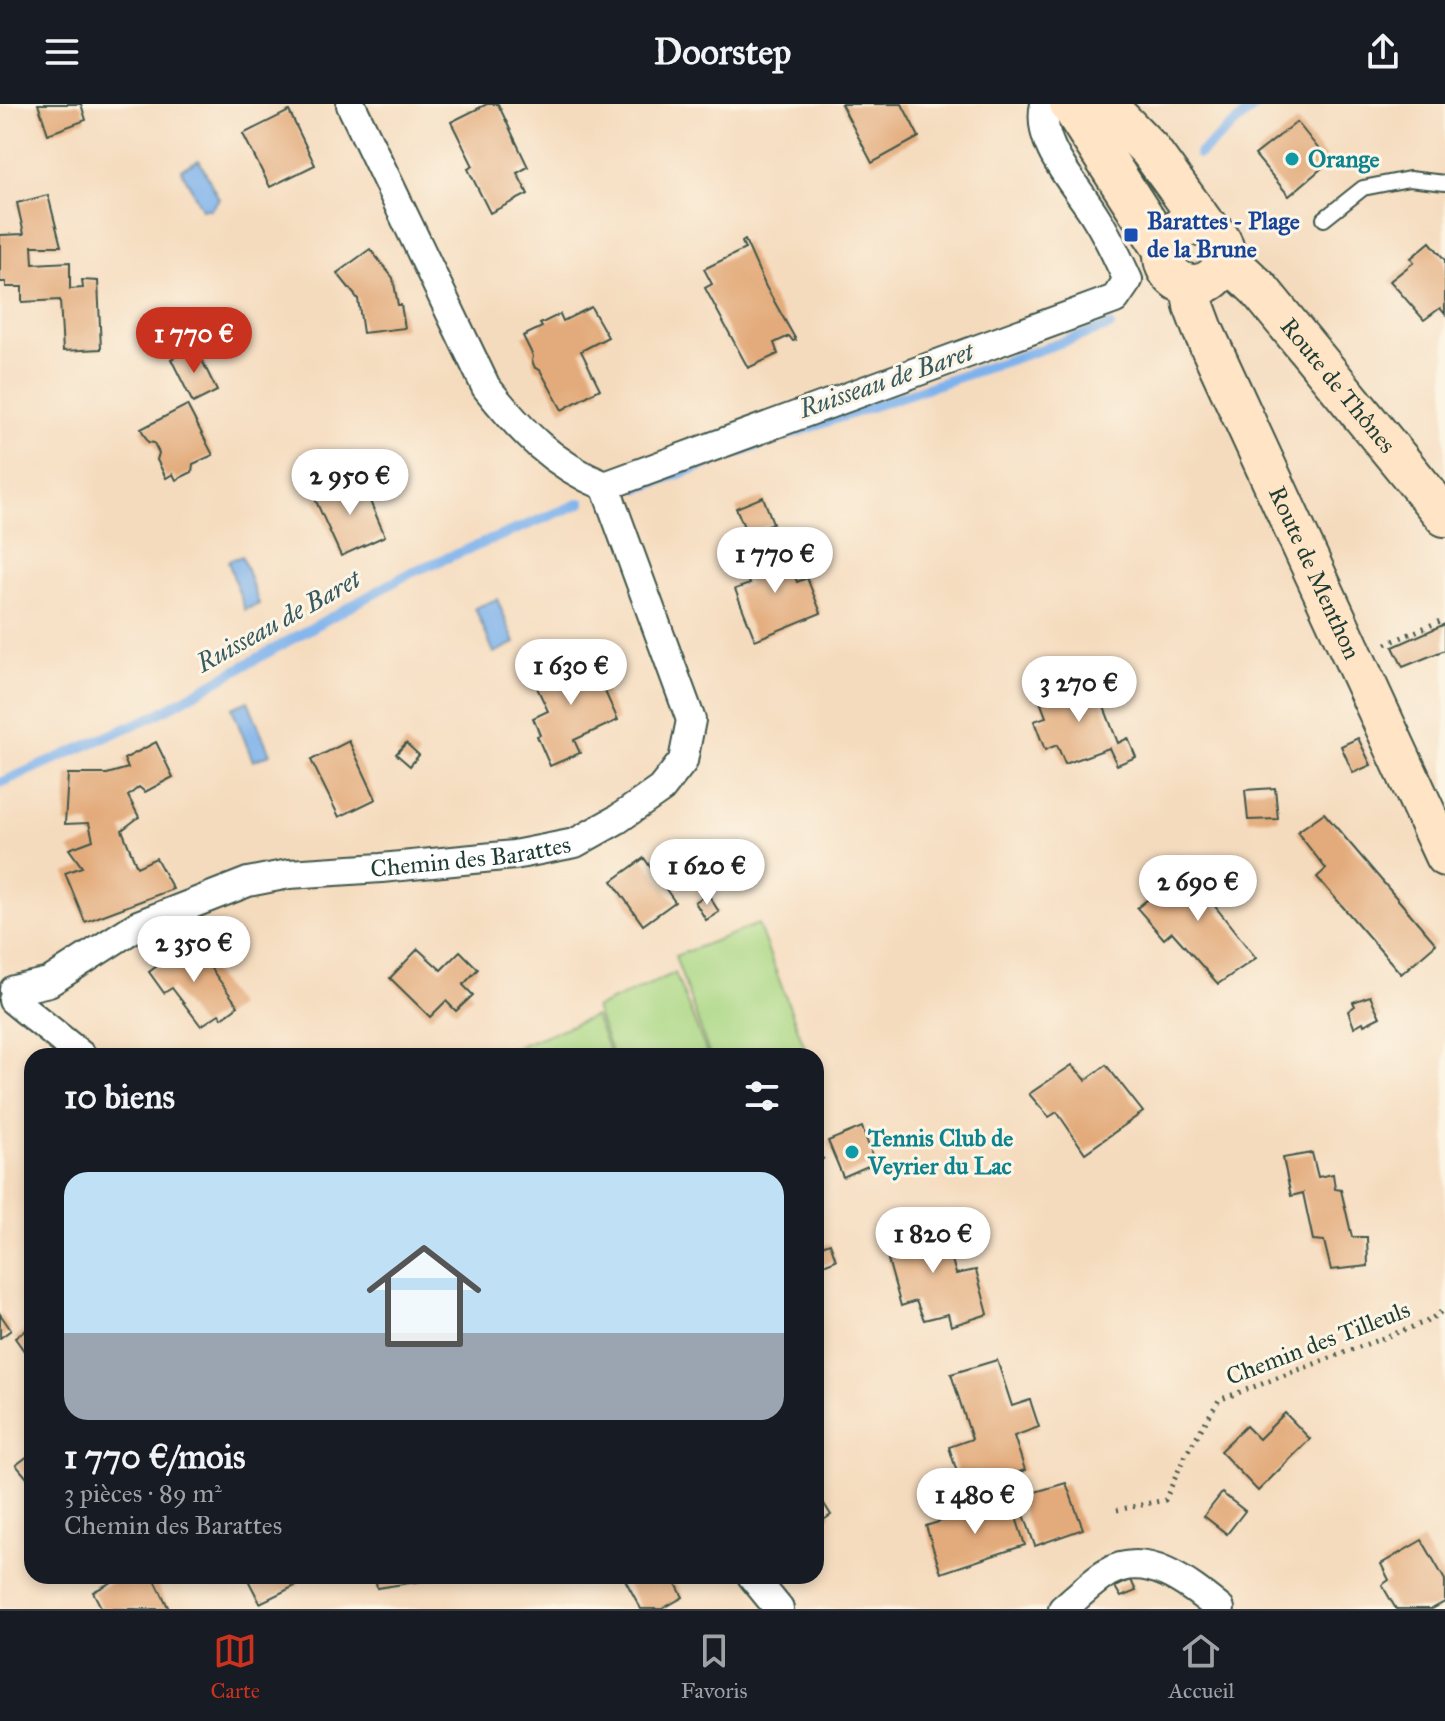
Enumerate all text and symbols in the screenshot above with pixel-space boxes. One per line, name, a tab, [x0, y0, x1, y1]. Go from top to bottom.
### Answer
icon: menu	[40, 30, 84, 74]
text: Doorstep	[654, 30, 791, 74]
icon: share	[1361, 30, 1405, 74]
place label: Orange	[1308, 144, 1380, 174]
marker: Orange	[1283, 150, 1301, 168]
place label: Barattes - Plage de la Brune	[1147, 206, 1300, 264]
marker: Barattes - Plage de la Brune	[1122, 226, 1140, 244]
pin: 1 770 €	[120, 307, 268, 375]
street label: Route de Thônes	[1274, 312, 1402, 459]
text: 1 770 €	[154, 317, 234, 349]
water label: Ruisseau de Baret	[794, 335, 979, 425]
pin: 2 950 €	[276, 449, 424, 517]
text: 2 950 €	[310, 459, 390, 491]
street label: Route de Menthon	[1262, 481, 1367, 664]
pin: 1 770 €	[701, 527, 849, 595]
text: 1 770 €	[735, 537, 815, 569]
water label: Ruisseau de Baret	[190, 562, 367, 680]
pin: 1 630 €	[497, 639, 645, 707]
text: 1 630 €	[533, 649, 609, 681]
pin: 3 270 €	[1005, 656, 1153, 724]
text: 3 270 €	[1040, 666, 1118, 698]
street label: Chemin des Barattes	[370, 829, 573, 884]
pin: 1 620 €	[633, 839, 781, 907]
text: 1 620 €	[668, 849, 746, 881]
pin: 2 690 €	[1124, 855, 1272, 923]
text: 2 690 €	[1157, 865, 1239, 897]
pin: 2 350 €	[120, 916, 268, 984]
text: 2 350 €	[155, 926, 233, 958]
icon: filters	[740, 1074, 784, 1118]
text: 10 biens	[64, 1076, 175, 1117]
place label: Tennis Club de Veyrier du Lac	[867, 1123, 1013, 1181]
marker: Tennis Club de Veyrier du Lac	[843, 1143, 861, 1161]
pin: 1 820 €	[859, 1207, 1007, 1275]
text: 1 820 €	[893, 1217, 973, 1249]
icon: home	[352, 1224, 496, 1368]
street label: Chemin des Tilleuls	[1222, 1294, 1414, 1392]
text: 1 770 €/mois	[64, 1436, 246, 1477]
pin: 1 480 €	[901, 1468, 1049, 1536]
text: 3 pièces · 89 m²	[64, 1477, 222, 1509]
text: 1 480 €	[935, 1478, 1015, 1510]
text: Chemin des Barattes	[64, 1509, 282, 1541]
tab: Carte	[210, 1629, 260, 1704]
tab: Favoris	[681, 1629, 748, 1704]
tab: Accueil	[1168, 1629, 1235, 1704]

